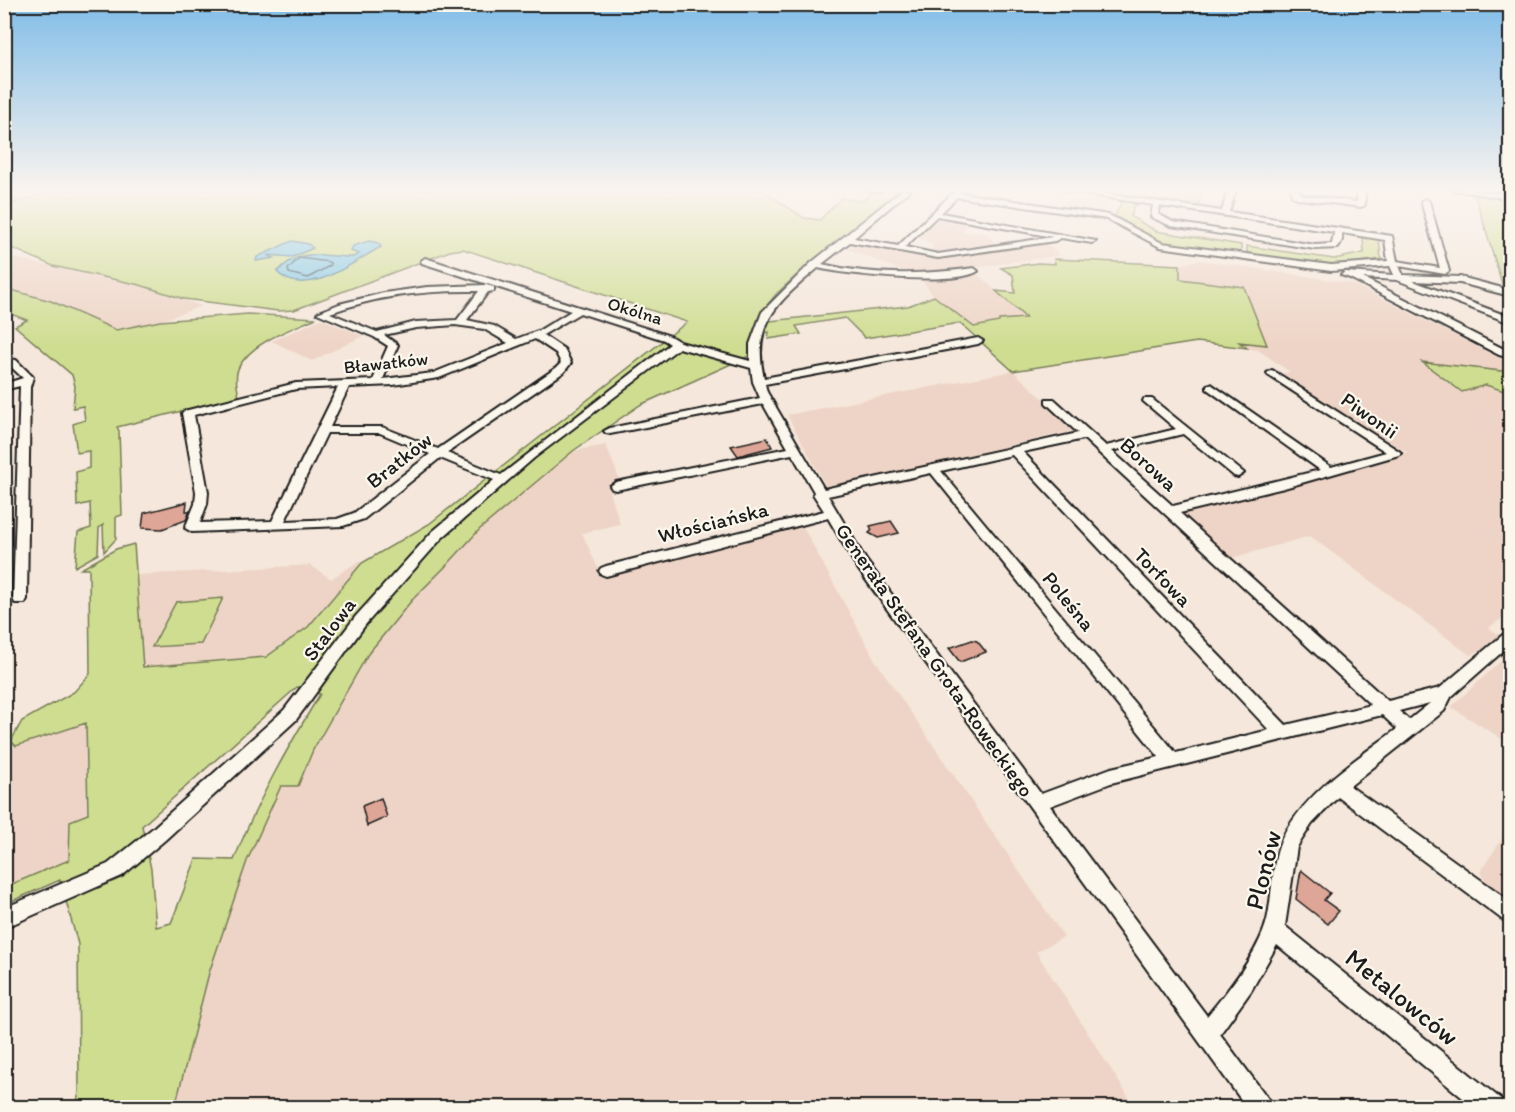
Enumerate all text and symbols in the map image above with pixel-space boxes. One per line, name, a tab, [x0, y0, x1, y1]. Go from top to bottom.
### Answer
street label: Okólna	[605, 292, 666, 330]
street label: Bławatków	[343, 348, 429, 378]
street label: Piwonii	[1337, 386, 1403, 444]
street label: Bratków	[361, 427, 437, 493]
street label: Borowa	[1115, 432, 1183, 496]
street label: Włościańska	[655, 496, 771, 548]
street label: Generała Stefana Grota-Roweckiego	[831, 518, 1039, 802]
street label: Torfowa	[1129, 542, 1197, 612]
street label: Poleśna	[1037, 566, 1101, 636]
street label: Stalowa	[297, 592, 361, 665]
street label: Plonów	[1238, 827, 1288, 913]
street label: Metalowców	[1339, 941, 1465, 1053]

